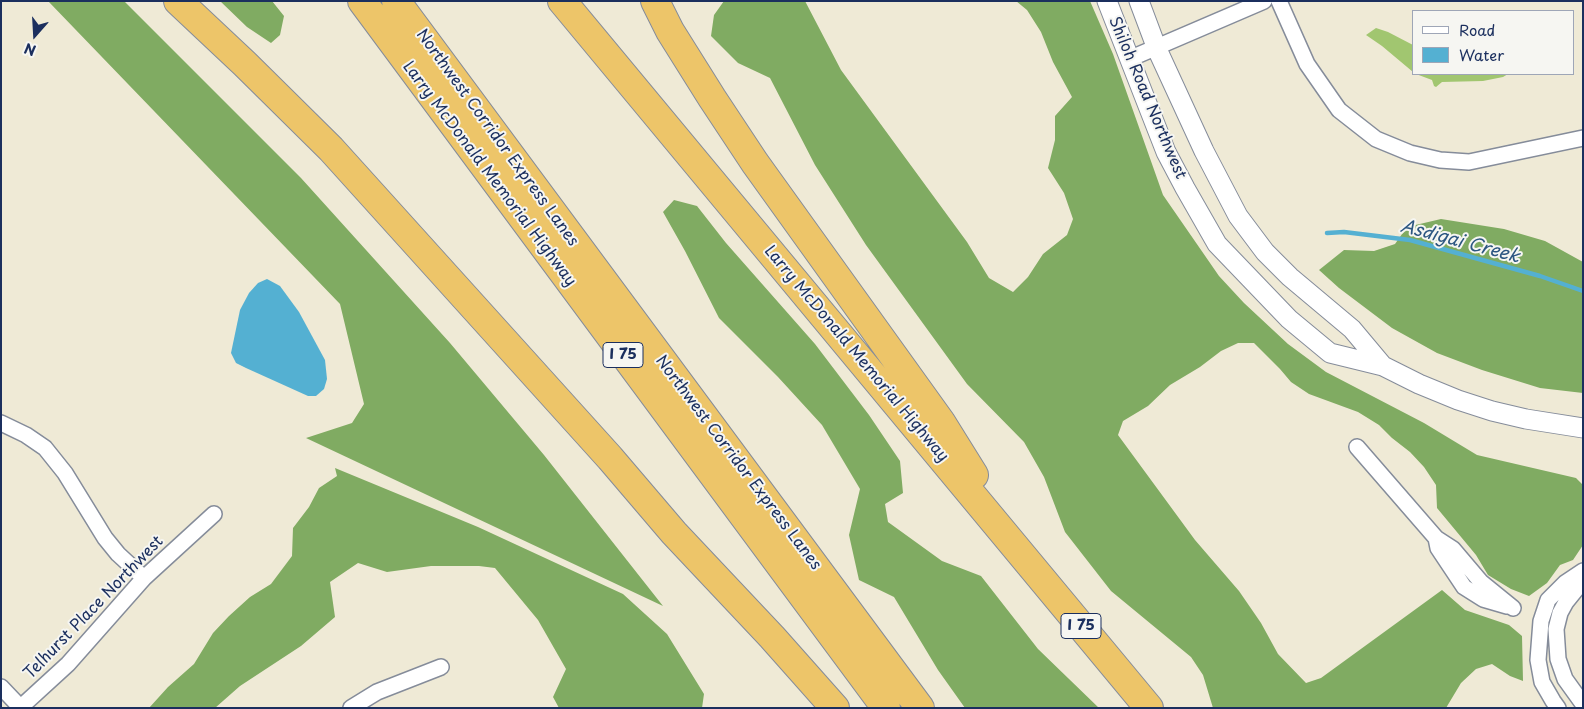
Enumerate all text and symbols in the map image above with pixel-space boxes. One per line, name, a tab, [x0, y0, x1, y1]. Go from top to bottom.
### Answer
north arrow	[10, 10, 60, 60]
legend	[1412, 10, 1574, 75]
street label: Shiloh Road Northwest	[1104, 14, 1190, 182]
text: Road	[1459, 18, 1495, 41]
street label: Northwest Corridor Express Lanes	[412, 26, 582, 250]
text: N	[21, 38, 39, 61]
text: Water	[1459, 43, 1504, 66]
street label: Larry McDonald Memorial Highway	[398, 58, 580, 290]
water label: Asdigai Creek	[1398, 216, 1522, 268]
street label: Larry McDonald Memorial Highway	[760, 242, 952, 466]
road number: I 75	[603, 342, 643, 368]
street label: Northwest Corridor Express Lanes	[651, 352, 825, 574]
street label: Telhurst Place Northwest	[20, 532, 168, 684]
road number: I 75	[1061, 614, 1101, 638]

